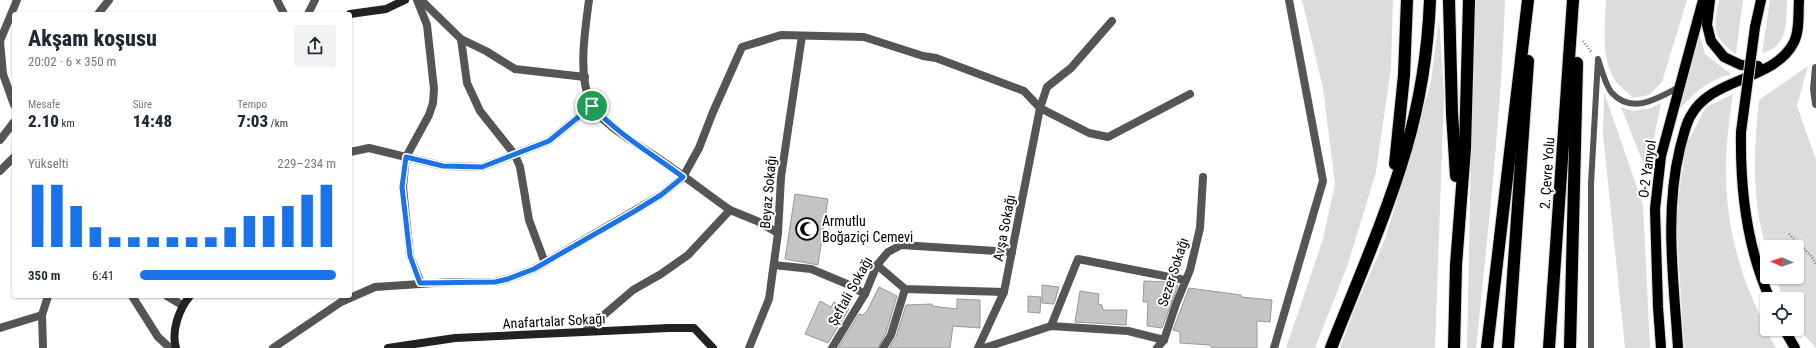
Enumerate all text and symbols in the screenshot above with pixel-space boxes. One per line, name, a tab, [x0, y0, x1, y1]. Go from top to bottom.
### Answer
button: share	[294, 25, 336, 67]
text: Akşam koşusu	[28, 26, 157, 51]
text: 20:02 · 6 × 350 m	[28, 54, 116, 69]
pin	[575, 89, 609, 123]
icon: arrive	[581, 95, 603, 117]
text: Mesafe	[28, 98, 60, 111]
text: Süre	[133, 98, 152, 111]
text: Tempo	[237, 98, 267, 111]
text: 2.10	[28, 111, 59, 131]
text: 14:48	[133, 111, 172, 131]
text: 7:03	[237, 111, 268, 131]
text: km	[59, 117, 75, 130]
text: /km	[268, 117, 288, 130]
street label: 2. Çevre Yolu	[1537, 137, 1557, 209]
street label: O-2 Yanyol	[1635, 139, 1659, 199]
street label: Beyaz Sokağı	[757, 155, 779, 229]
text: Yükselti	[28, 156, 69, 171]
text: 229–234 m	[277, 156, 336, 171]
street label: Avşa Sokağı	[990, 193, 1018, 263]
place label: Armutlu Boğaziçi Cemevi	[822, 213, 913, 245]
mosque icon: Armutlu Boğaziçi Cemevi	[794, 216, 820, 242]
street label: Sezer Sokağı	[1154, 236, 1192, 308]
north arrow	[1760, 240, 1804, 284]
map controls	[1760, 240, 1804, 336]
street label: Şeftali Sokağı	[825, 254, 875, 328]
text: 350 m	[28, 268, 60, 283]
text: 6:41	[92, 268, 114, 283]
button: locate	[1760, 292, 1804, 336]
street label: Anafartalar Sokağı	[502, 310, 606, 332]

